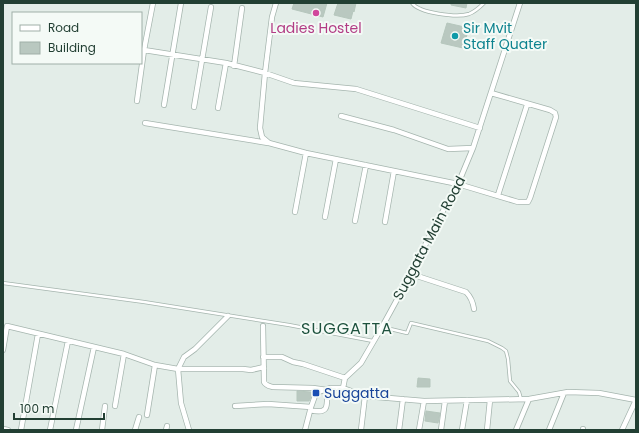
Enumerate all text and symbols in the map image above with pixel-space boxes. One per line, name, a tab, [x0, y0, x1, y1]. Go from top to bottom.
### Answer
marker: Ladies Hostel	[311, 8, 321, 18]
legend	[12, 12, 142, 64]
place label: Ladies Hostel	[270, 18, 362, 38]
place label: Sir Mvit Staff Quater	[463, 18, 547, 54]
text: Road	[48, 19, 79, 36]
marker: Sir Mvit Staff Quater	[450, 31, 460, 41]
text: Building	[48, 39, 96, 56]
street label: Suggata Main Road	[388, 172, 470, 304]
district label: SUGGATTA	[301, 317, 393, 340]
place label: Suggatta	[324, 383, 389, 403]
marker: Suggatta	[311, 388, 321, 398]
scale bar	[14, 395, 104, 421]
text: 100 m	[20, 400, 54, 417]

